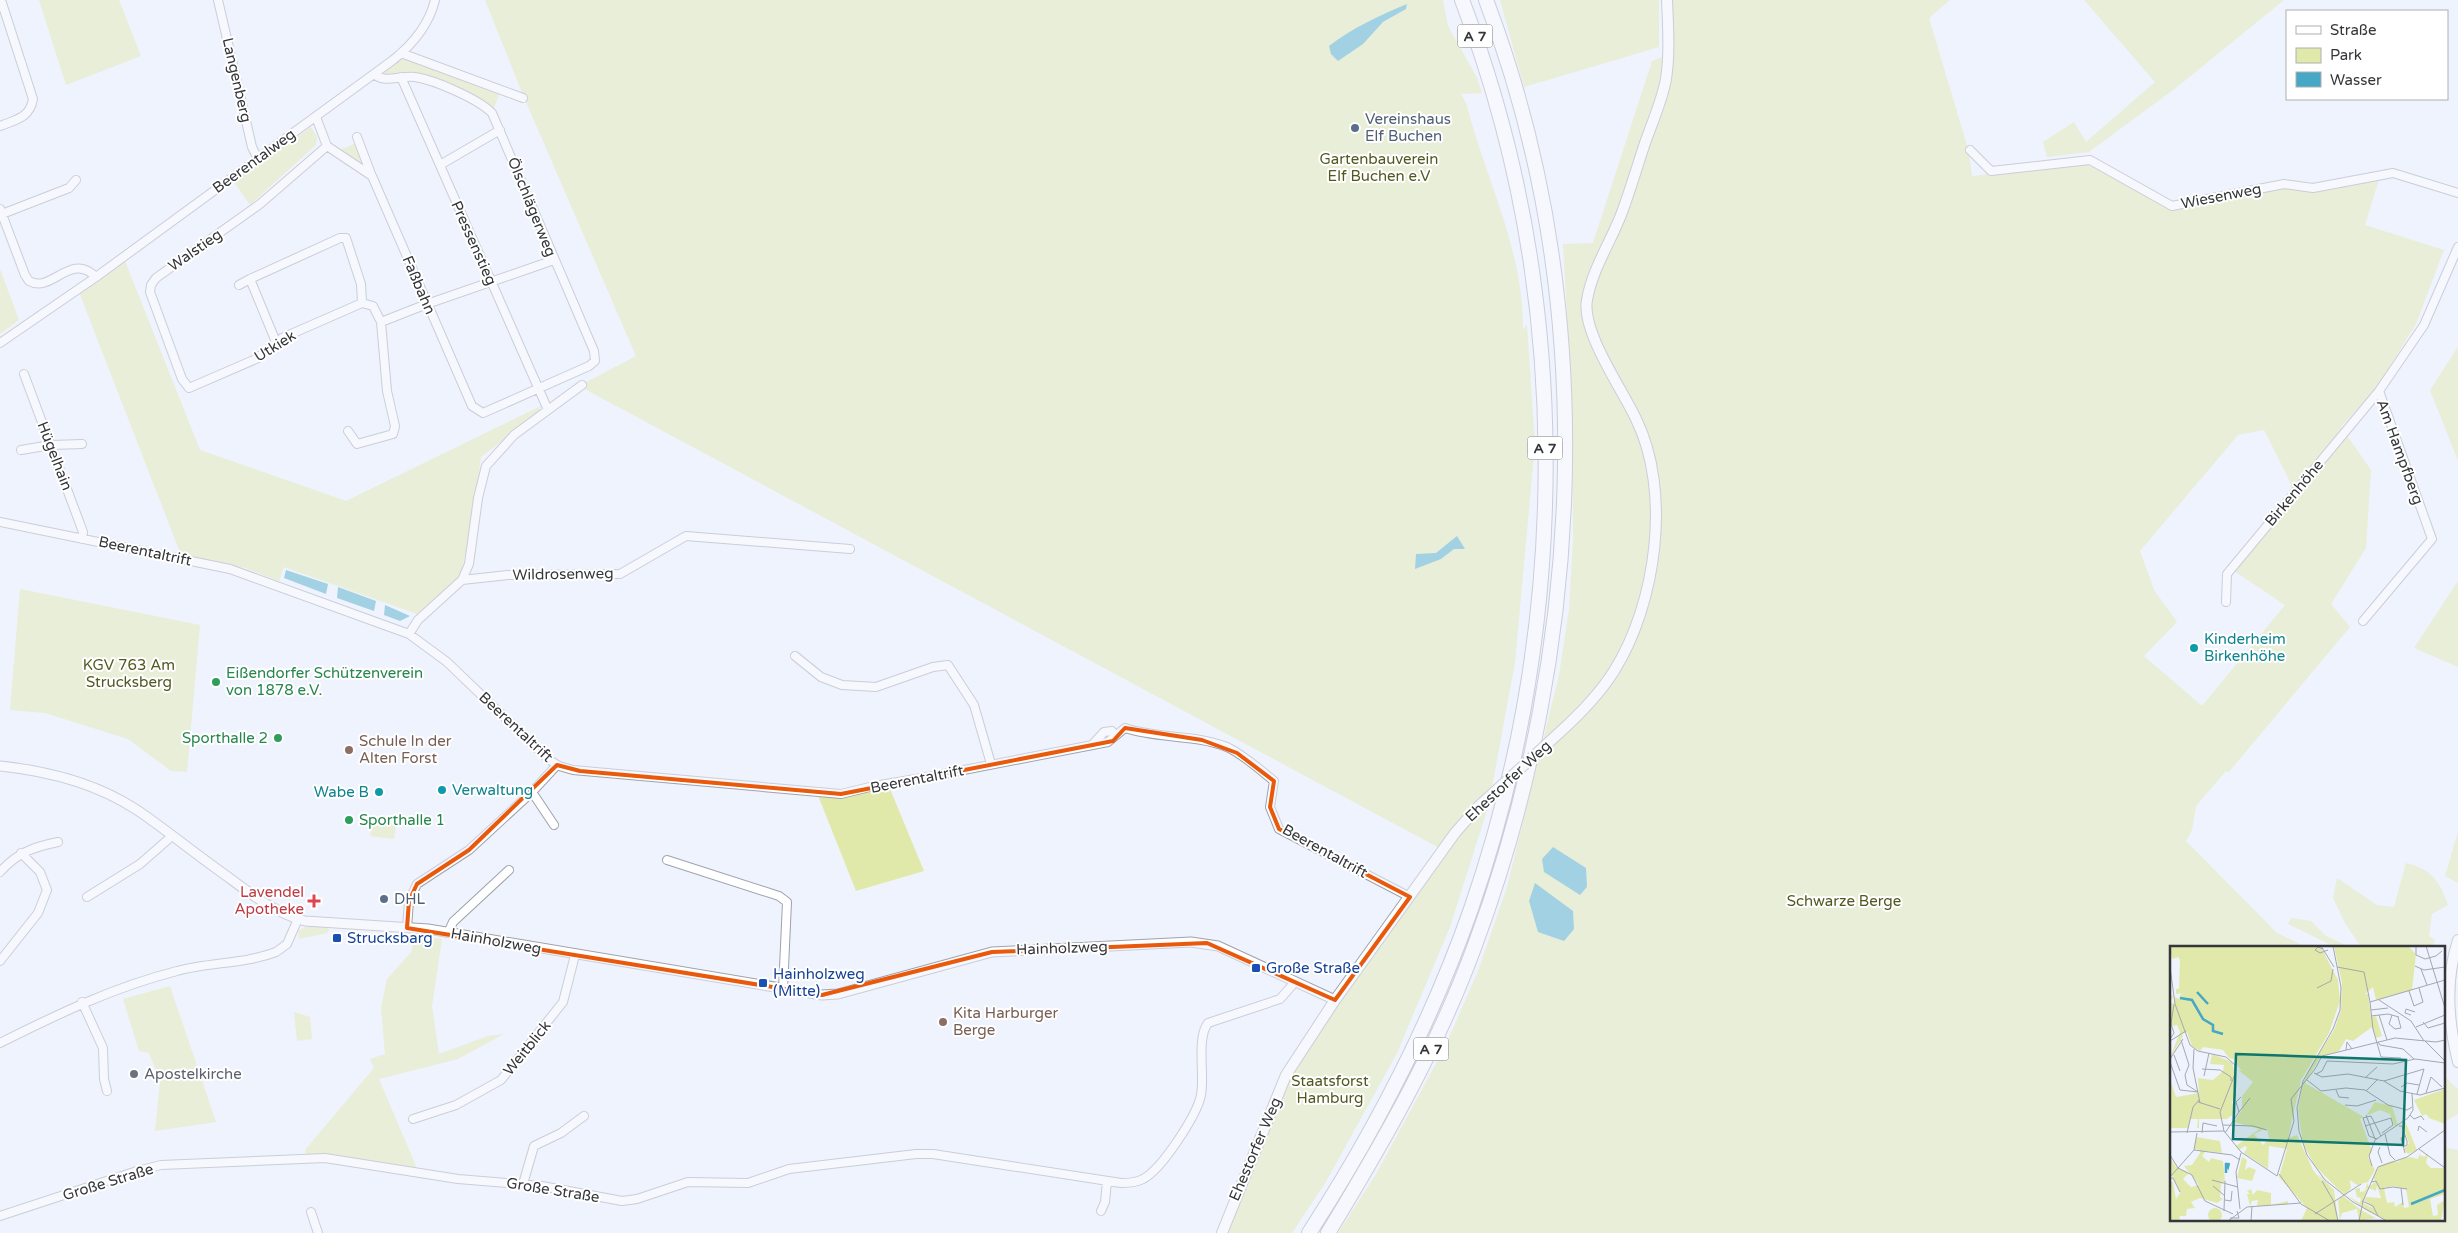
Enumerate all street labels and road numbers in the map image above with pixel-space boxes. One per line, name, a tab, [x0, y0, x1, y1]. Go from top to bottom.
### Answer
road number: A 7	[1458, 24, 1492, 48]
street label: Langenberg	[219, 36, 255, 124]
street label: Beerentalweg	[209, 125, 299, 197]
street label: Ölschlägerweg	[504, 155, 560, 259]
street label: Wiesenweg	[2179, 179, 2263, 213]
street label: Pressenstieg	[447, 198, 501, 288]
street label: Walstieg	[165, 225, 225, 275]
street label: Faßbahn	[399, 253, 439, 317]
street label: Utkiek	[251, 326, 299, 366]
street label: Am Hampfberg	[2373, 397, 2427, 507]
street label: Hügelhain	[34, 419, 76, 493]
road number: A 7	[1528, 436, 1562, 459]
street label: Birkenhöhe	[2261, 456, 2327, 530]
street label: Beerentaltrift	[97, 532, 193, 570]
street label: Wildrosenweg	[512, 564, 614, 584]
street label: Beerentaltrift	[475, 688, 557, 766]
street label: Ehestorfer Weg	[1461, 737, 1555, 825]
street label: Beerentaltrift	[869, 761, 965, 797]
street label: Beerentaltrift	[1279, 820, 1371, 882]
street label: Hainholzweg	[449, 924, 543, 958]
street label: Hainholzweg	[1016, 937, 1108, 959]
street label: Weitblick	[499, 1017, 555, 1079]
road number: A 7	[1414, 1038, 1448, 1060]
street label: Ehestorfer Weg	[1225, 1095, 1285, 1203]
street label: Große Straße	[60, 1160, 156, 1204]
street label: Große Straße	[505, 1174, 601, 1206]

